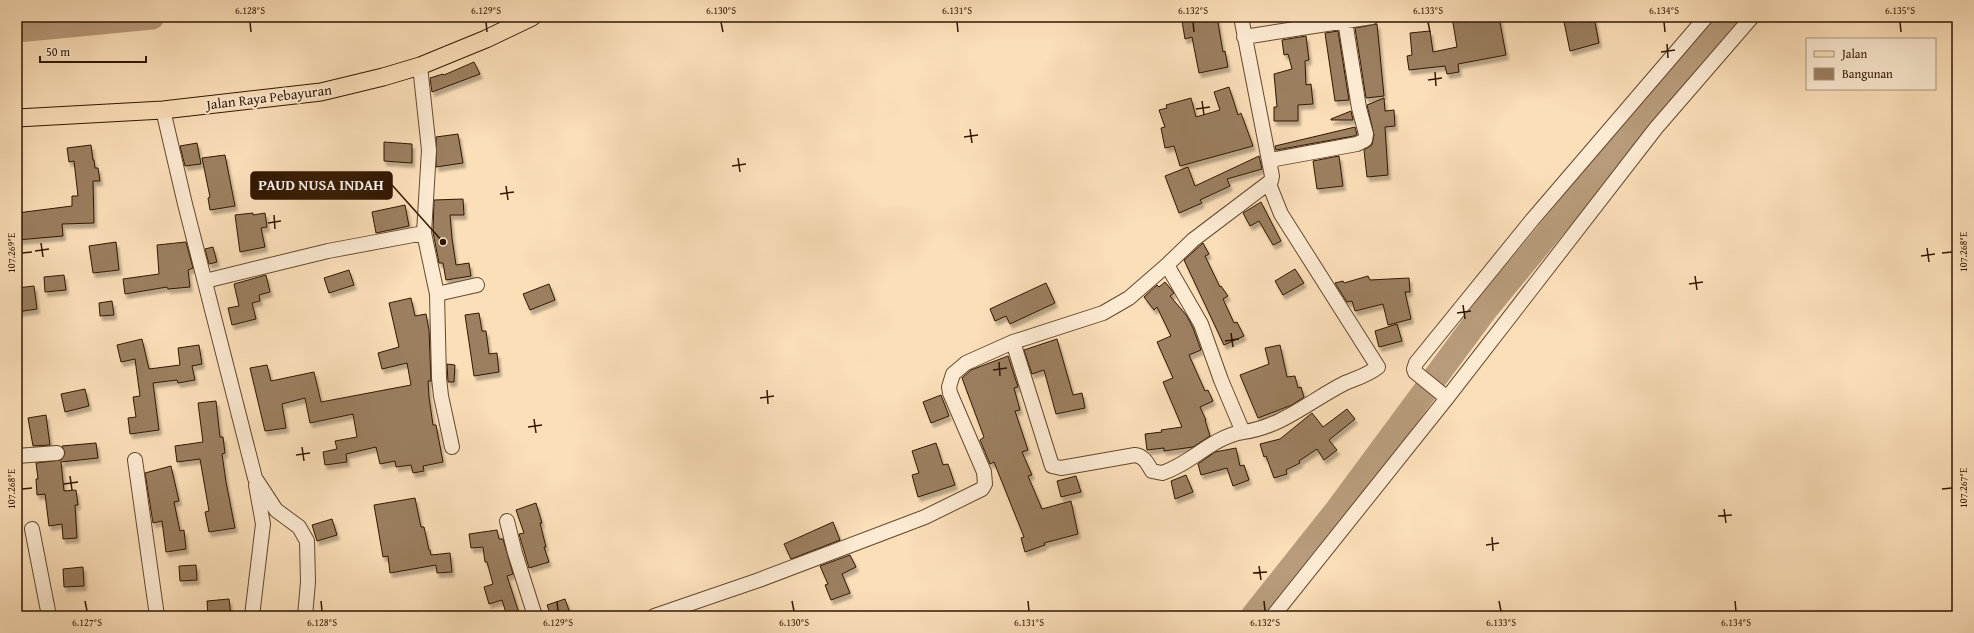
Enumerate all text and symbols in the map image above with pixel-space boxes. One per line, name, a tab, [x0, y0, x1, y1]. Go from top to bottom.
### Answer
text: 6.128°S	[235, 3, 265, 18]
text: 6.129°S	[471, 3, 501, 18]
text: 6.130°S	[706, 3, 736, 18]
text: 6.131°S	[942, 3, 972, 18]
text: 6.132°S	[1178, 3, 1208, 18]
text: 6.133°S	[1413, 3, 1443, 18]
text: 6.134°S	[1649, 3, 1679, 18]
text: 6.135°S	[1885, 3, 1915, 18]
scale bar	[40, 38, 146, 64]
legend	[1806, 38, 1936, 90]
text: 50 m	[46, 43, 70, 60]
text: Jalan	[1840, 45, 1867, 62]
text: Bangunan	[1842, 65, 1893, 82]
street label: Jalan Raya Pebayuran	[203, 79, 333, 115]
callout: PAUD NUSA INDAH	[251, 172, 392, 199]
text: PAUD NUSA INDAH	[258, 174, 384, 195]
text: 107.268°E	[1956, 232, 1971, 272]
text: 107.269°E	[4, 233, 19, 273]
text: 107.267°E	[1956, 468, 1971, 508]
text: 107.268°E	[4, 469, 19, 509]
text: 6.127°S	[72, 615, 102, 630]
text: 6.128°S	[307, 615, 337, 630]
text: 6.129°S	[543, 615, 573, 630]
text: 6.130°S	[779, 615, 809, 630]
text: 6.131°S	[1014, 615, 1044, 630]
text: 6.132°S	[1250, 615, 1280, 630]
text: 6.133°S	[1486, 615, 1516, 630]
text: 6.134°S	[1721, 615, 1751, 630]

